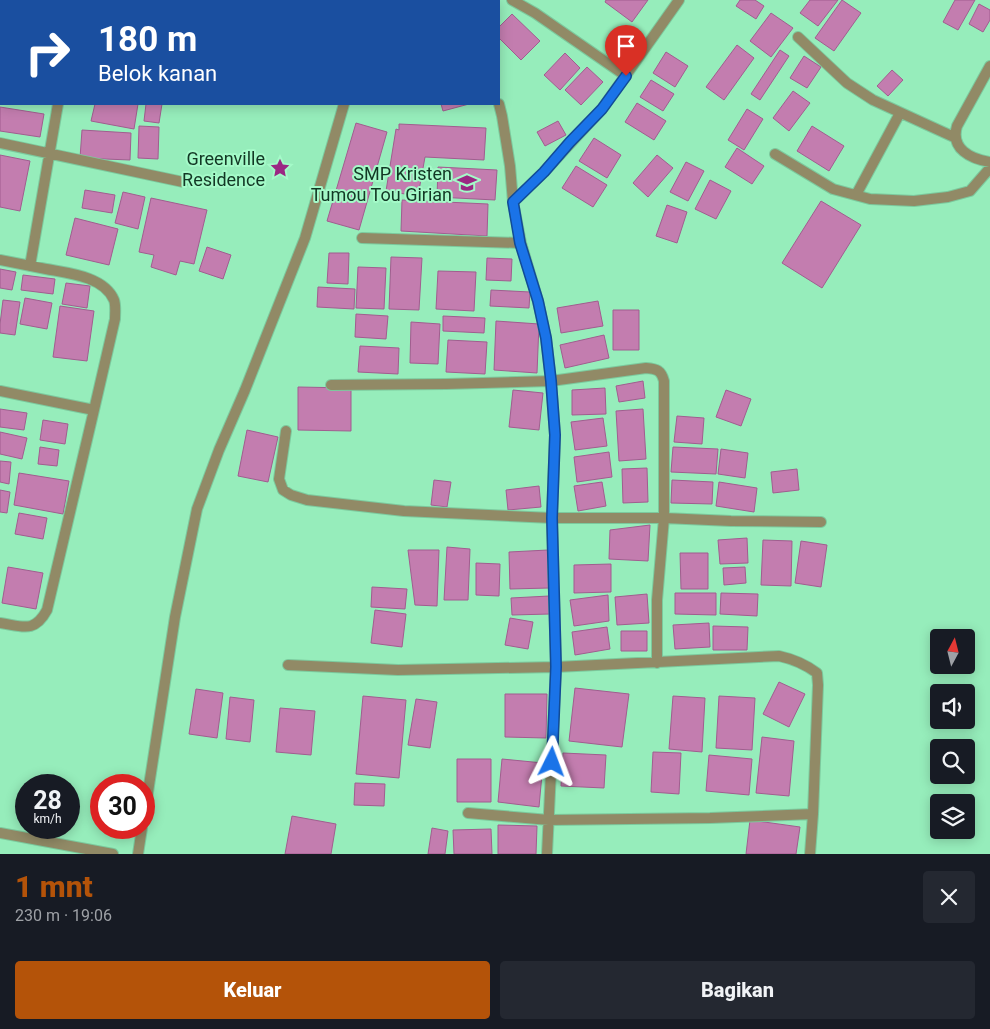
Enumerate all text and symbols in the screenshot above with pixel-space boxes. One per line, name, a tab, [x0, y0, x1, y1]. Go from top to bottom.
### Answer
text: 180 m	[98, 19, 197, 60]
icon: right	[15, 20, 80, 85]
pin	[605, 25, 647, 76]
icon: arrive	[612, 32, 640, 60]
text: Belok kanan	[98, 61, 217, 86]
place label: Greenville Residence	[182, 148, 265, 190]
place icon: Greenville Residence	[269, 157, 291, 179]
place label: SMP Kristen Tumou Tou Girian	[311, 163, 452, 205]
school or university icon: SMP Kristen Tumou Tou Girian	[456, 172, 478, 194]
north arrow	[930, 629, 975, 674]
map controls	[930, 629, 975, 839]
button: sound	[930, 684, 975, 729]
position arrow	[525, 735, 577, 787]
button: search	[930, 739, 975, 784]
speed limit sign: 30	[90, 774, 155, 839]
text: 28	[33, 786, 62, 815]
button: layers	[930, 794, 975, 839]
text: km/h	[33, 812, 62, 826]
text: 1 mnt	[15, 869, 93, 904]
button: close	[923, 871, 975, 923]
text: 230 m · 19:06	[15, 906, 112, 925]
button: Keluar	[15, 961, 490, 1019]
button: Bagikan	[500, 961, 975, 1019]

